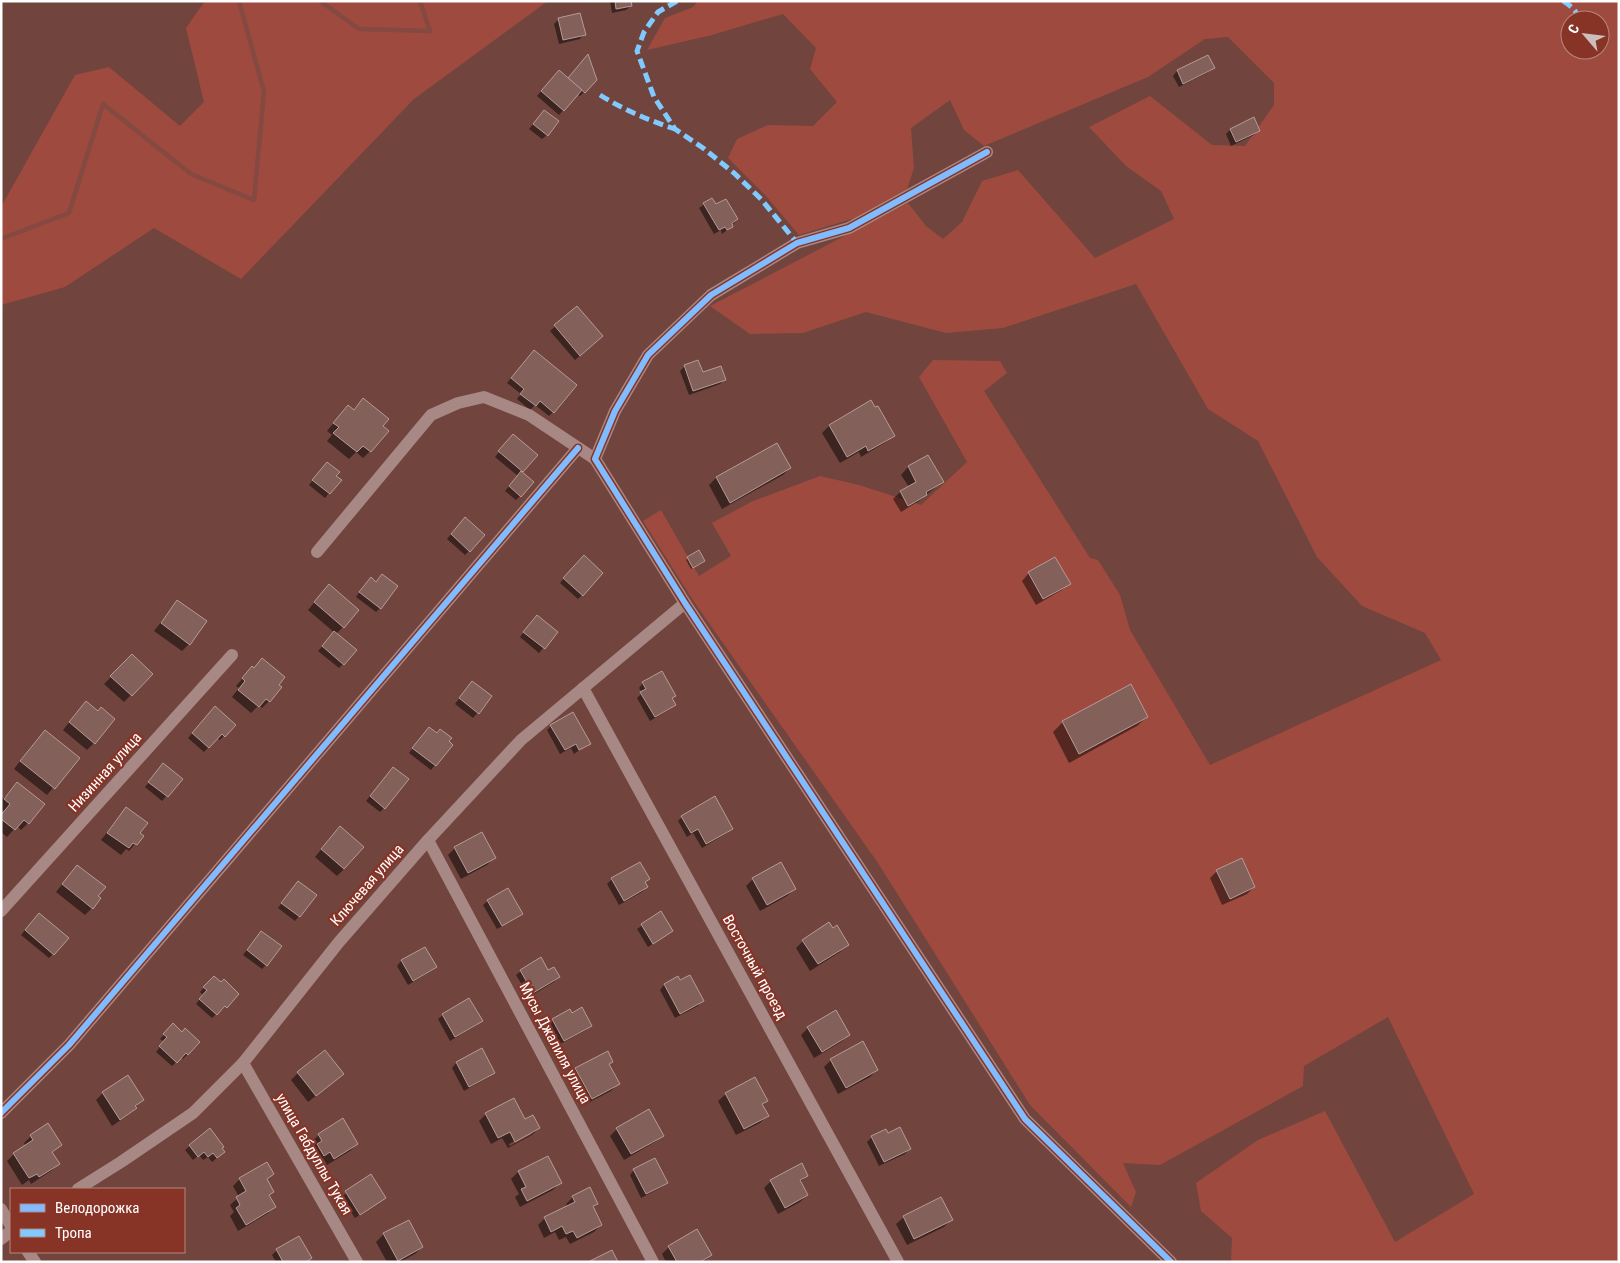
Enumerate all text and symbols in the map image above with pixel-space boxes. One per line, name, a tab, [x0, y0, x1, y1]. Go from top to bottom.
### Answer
north arrow	[1560, 10, 1610, 60]
text: С	[1565, 22, 1582, 36]
street label: Низинная улица	[65, 729, 145, 815]
street label: Ключевая улица	[327, 840, 407, 930]
street label: Восточный проезд	[719, 912, 791, 1022]
street label: Мусы Джалиля улица	[515, 979, 595, 1107]
street label: улица Габдуллы Тукая	[272, 1090, 356, 1218]
legend	[10, 1188, 185, 1253]
text: Велодорожка	[55, 1199, 140, 1217]
text: Тропа	[55, 1224, 92, 1242]

